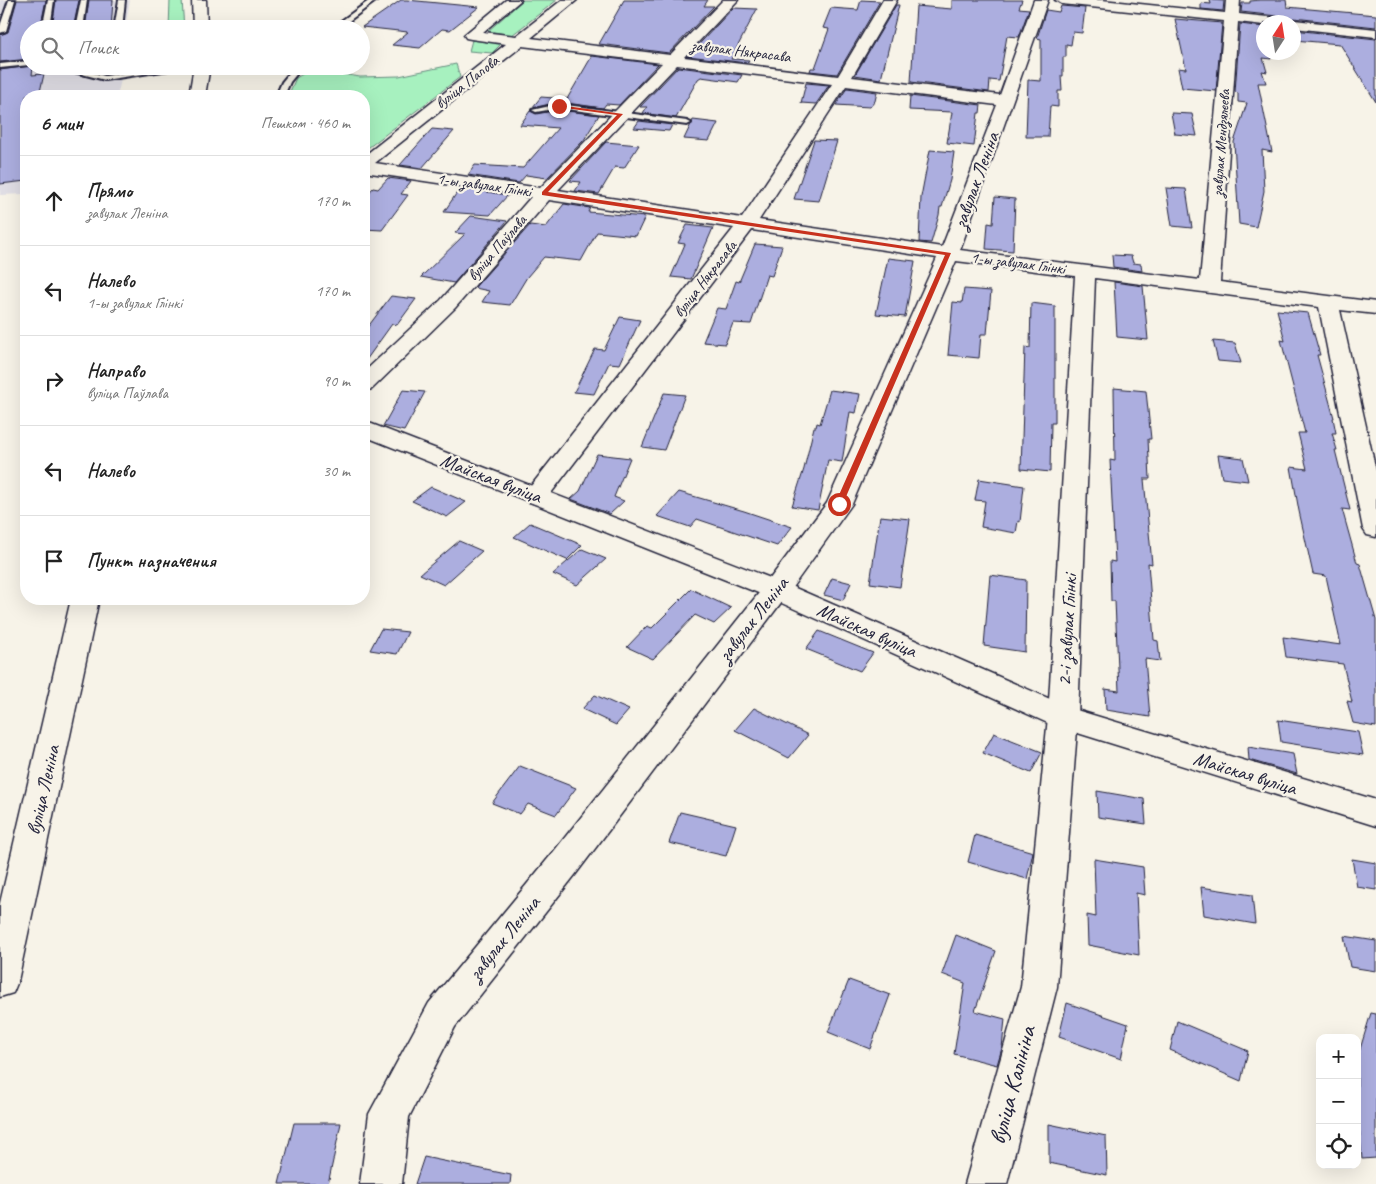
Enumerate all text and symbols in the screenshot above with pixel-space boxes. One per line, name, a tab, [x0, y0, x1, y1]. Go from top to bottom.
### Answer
north arrow	[1256, 15, 1301, 60]
search box	[20, 20, 370, 75]
icon: search	[38, 34, 66, 62]
street label: завулак Някрасава	[688, 35, 793, 67]
text: Поиск	[78, 36, 118, 60]
street label: вуліца Папова	[431, 50, 504, 113]
street label: завулак Мендзялеева	[1207, 87, 1235, 199]
route end	[548, 95, 571, 118]
text: 6 мин	[40, 110, 83, 136]
text: Пешком · 460 m	[261, 113, 350, 133]
street label: завулак Леніна	[946, 127, 1006, 235]
street label: 1-ы завулак Глінкі	[436, 168, 534, 202]
text: Прямо	[87, 179, 132, 203]
icon: ahead	[40, 187, 68, 215]
text: 170 m	[316, 191, 350, 211]
text: завулак Леніна	[87, 203, 167, 223]
street label: вуліца Паўлава	[463, 210, 532, 285]
street label: вуліца Някрасава	[669, 236, 742, 321]
street label: 1-ы завулак Глінкі	[970, 247, 1068, 279]
text: Налево	[87, 269, 135, 293]
icon: left	[40, 277, 68, 305]
text: 170 m	[316, 281, 350, 301]
text: 1-ы завулак Глінкі	[87, 293, 182, 313]
text: Направо	[87, 359, 145, 383]
icon: right	[40, 367, 68, 395]
text: 90 m	[323, 371, 350, 391]
text: вуліца Паўлава	[87, 383, 168, 403]
street label: Майская вуліца	[437, 447, 546, 509]
icon: left	[40, 457, 68, 485]
text: Налево	[87, 459, 135, 483]
text: 30 m	[323, 461, 350, 481]
route start	[828, 493, 851, 516]
icon: arrive	[40, 547, 68, 575]
text: Пункт назначения	[87, 549, 216, 573]
street label: завулак Леніна	[710, 571, 795, 669]
street label: 2-і завулак Глінкі	[1052, 571, 1084, 687]
street label: Майская вуліца	[813, 597, 922, 664]
street label: вуліца Леніна	[21, 742, 66, 837]
street label: Майская вуліца	[1190, 745, 1301, 801]
street label: завулак Леніна	[461, 890, 547, 988]
street label: вуліца Калініна	[982, 1021, 1043, 1147]
map controls	[1316, 1034, 1361, 1169]
button: +	[1316, 1034, 1361, 1079]
button: −	[1316, 1079, 1361, 1124]
button: locate	[1316, 1124, 1361, 1169]

